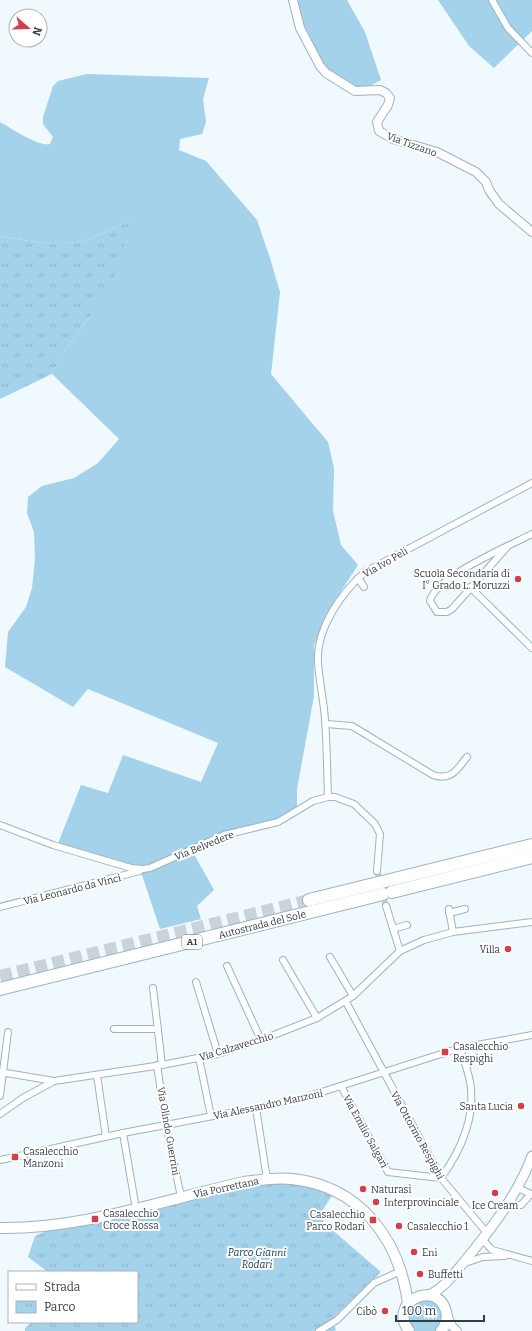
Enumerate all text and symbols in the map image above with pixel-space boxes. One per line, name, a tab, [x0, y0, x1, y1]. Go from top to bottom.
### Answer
north arrow	[8, 8, 48, 48]
text: N	[29, 25, 44, 38]
street label: Via Tizzano	[385, 130, 439, 160]
street label: Via Ivo Peli	[361, 545, 410, 581]
place label: Scuola Secondaria di I° Grado L. Moruzzi	[414, 568, 510, 592]
marker: Scuola Secondaria di I° Grado L. Moruzzi	[513, 574, 523, 584]
street label: Via Belvedere	[173, 829, 236, 863]
street label: Via Leonardo da Vinci	[22, 872, 122, 908]
street label: Autostrada del Sole	[217, 908, 307, 942]
road number: A1	[182, 935, 202, 949]
place label: Villa	[479, 944, 501, 956]
marker: Villa	[503, 944, 513, 954]
street label: Via Calzavecchio	[198, 1030, 275, 1064]
place label: Casalecchio Respighi	[453, 1041, 508, 1065]
marker: Casalecchio Respighi	[440, 1047, 450, 1057]
street label: Via Olindo Guerrini	[154, 1086, 182, 1176]
street label: Via Alessandro Manzoni	[212, 1087, 324, 1122]
street label: Via Ottorino Respighi	[388, 1089, 446, 1182]
street label: Via Emilio Salgari	[340, 1093, 390, 1170]
place label: Santa Lucia	[460, 1101, 514, 1113]
marker: Santa Lucia	[516, 1101, 526, 1111]
place label: Casalecchio Manzoni	[23, 1146, 78, 1170]
marker: Casalecchio Manzoni	[10, 1152, 20, 1162]
street label: Via Porrettana	[192, 1175, 261, 1201]
place label: Naturasì	[371, 1183, 411, 1196]
marker: Naturasì	[358, 1184, 368, 1194]
marker: Ice Cream	[490, 1188, 500, 1198]
marker: Interprovinciale	[371, 1197, 381, 1207]
place label: Interprovinciale	[384, 1197, 459, 1209]
place label: Ice Cream	[472, 1200, 519, 1212]
place label: Casalecchio Croce Rossa	[103, 1208, 159, 1232]
place label: Casalecchio Parco Rodari	[306, 1209, 365, 1233]
marker: Casalecchio Croce Rossa	[90, 1214, 100, 1224]
marker: Casalecchio Parco Rodari	[368, 1215, 378, 1225]
marker: Casalecchio 1	[394, 1221, 404, 1231]
place label: Casalecchio 1	[407, 1221, 468, 1233]
park label: Parco Gianni Rodari	[228, 1247, 286, 1271]
marker: Eni	[409, 1247, 419, 1257]
place label: Eni	[422, 1247, 437, 1259]
marker: Buffetti	[415, 1269, 425, 1279]
place label: Buffetti	[428, 1269, 463, 1281]
legend	[8, 1271, 138, 1323]
text: Strada	[44, 1280, 81, 1294]
scale bar	[396, 1297, 484, 1323]
text: Parco	[44, 1300, 75, 1314]
text: 100 m	[402, 1304, 437, 1318]
place label: Cibò	[356, 1306, 377, 1318]
marker: Cibò	[380, 1306, 390, 1316]

